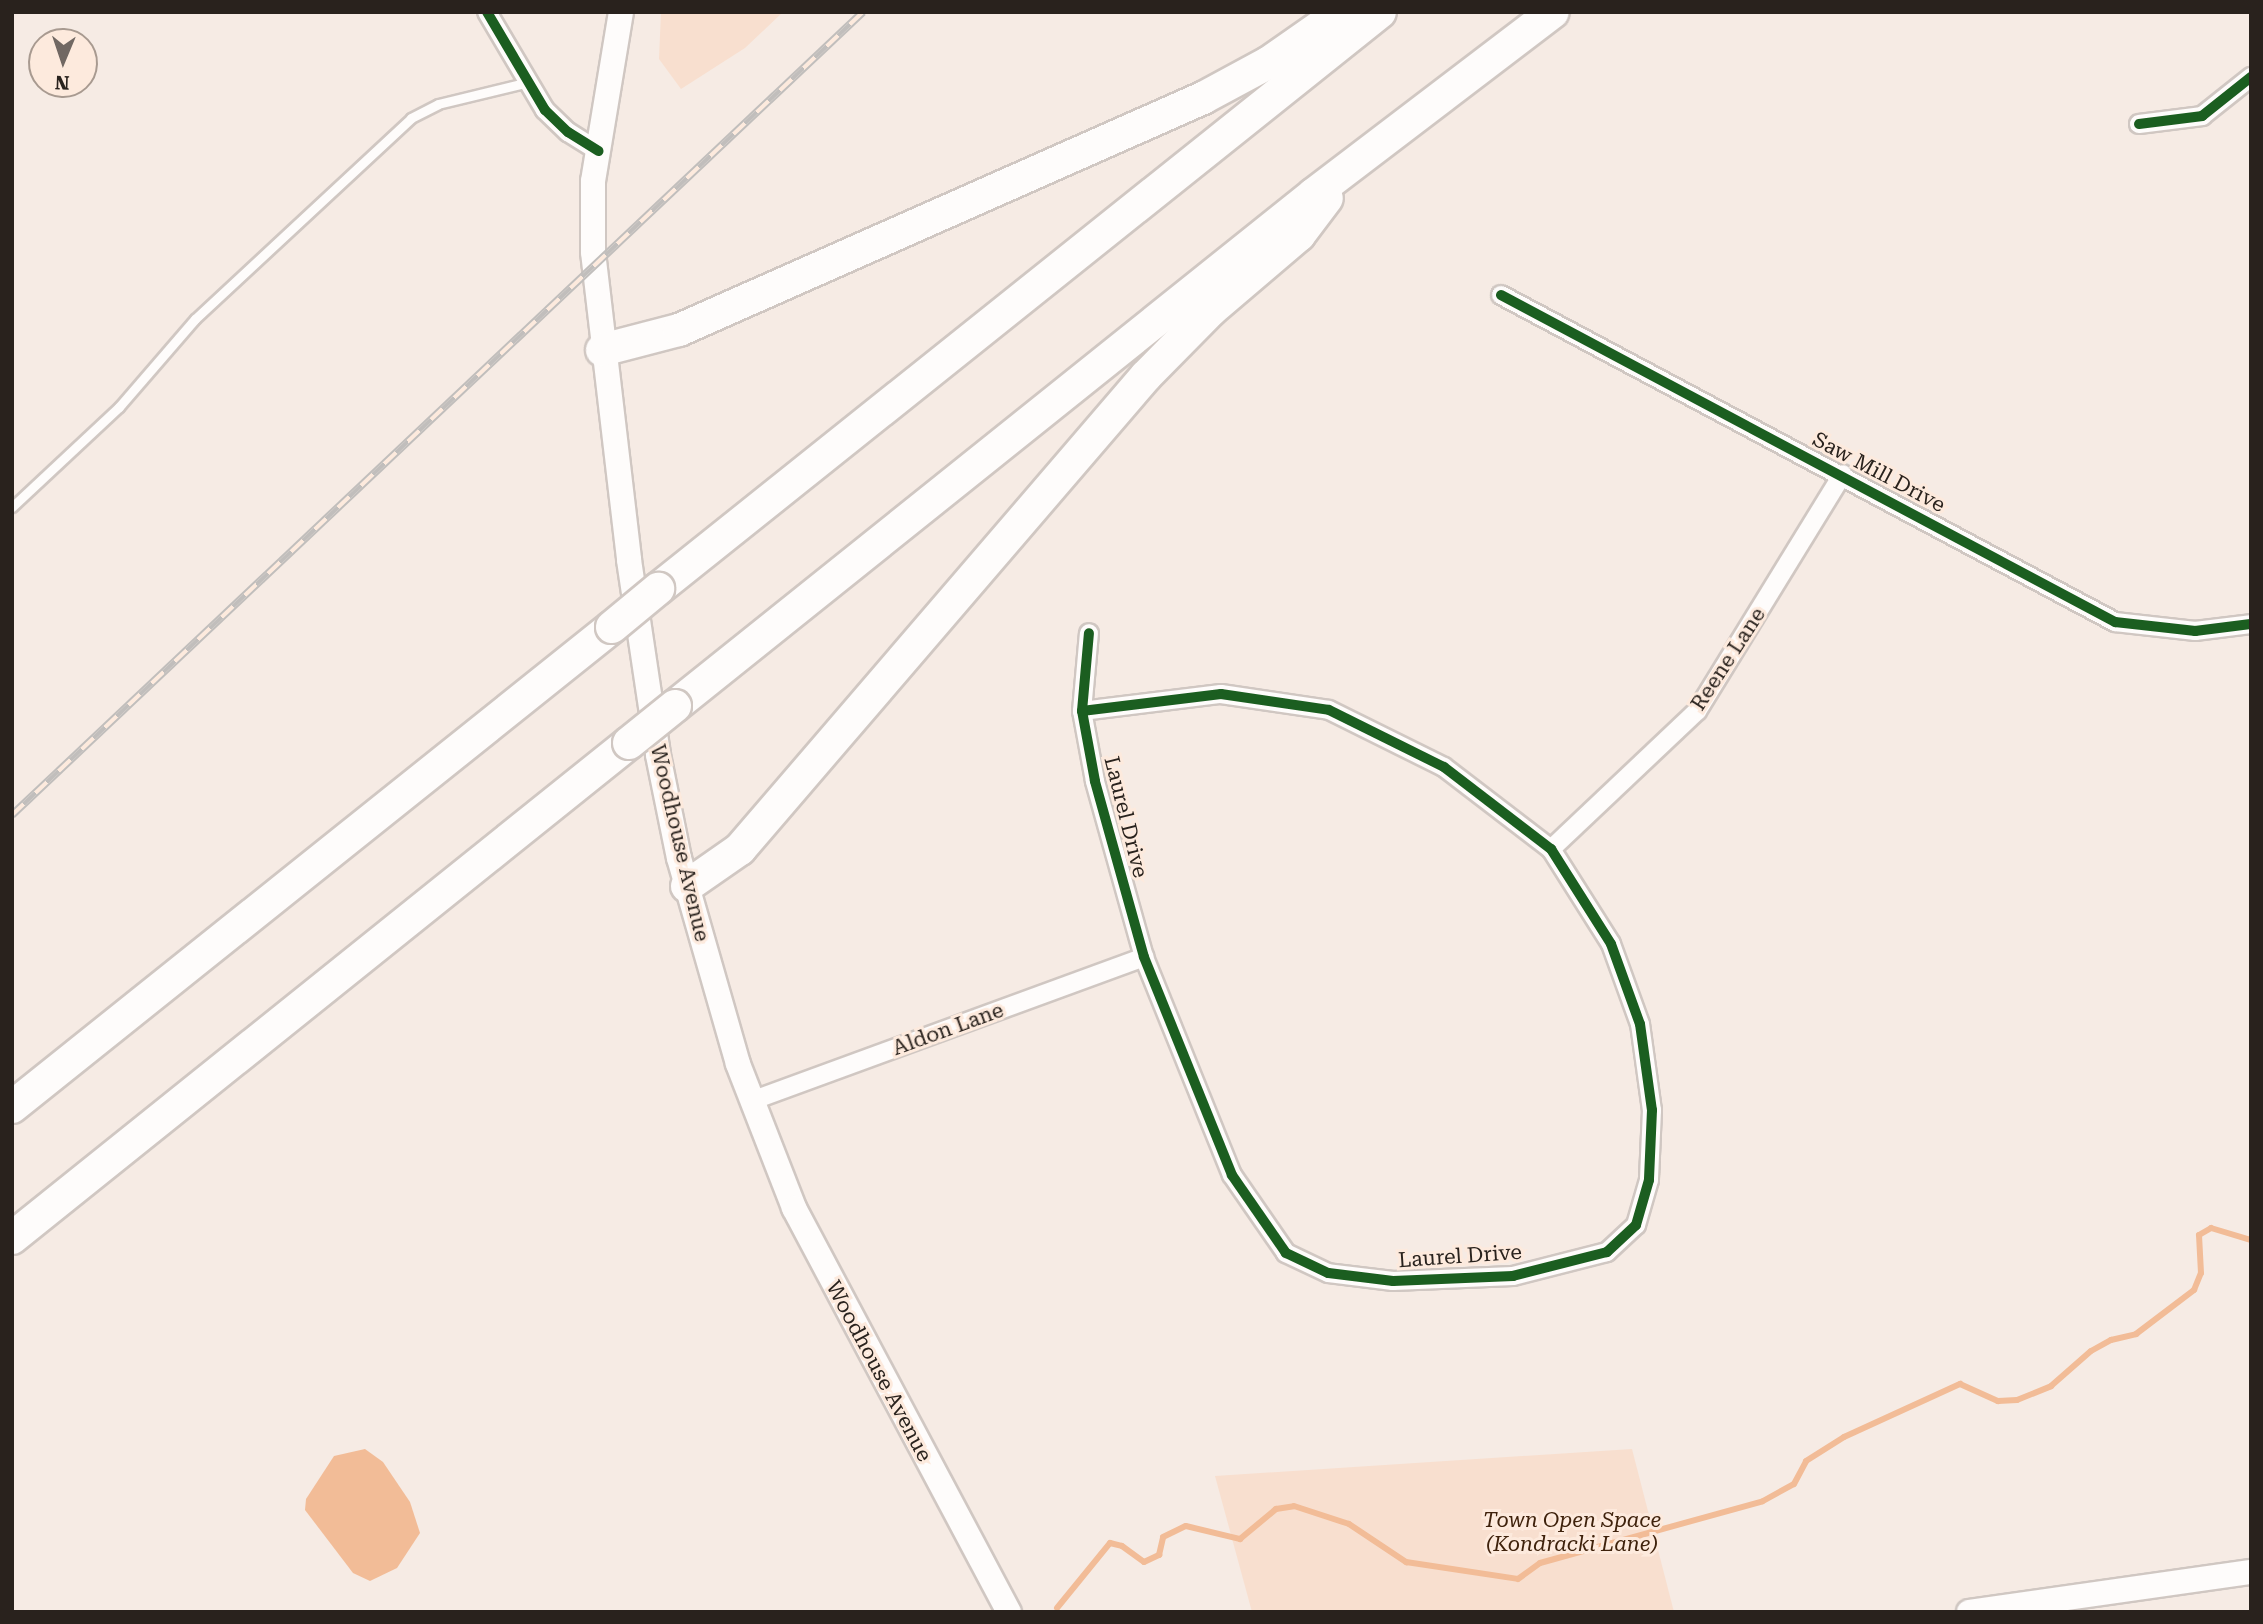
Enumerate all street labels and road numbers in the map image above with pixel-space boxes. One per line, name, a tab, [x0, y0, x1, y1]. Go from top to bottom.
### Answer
street label: Saw Mill Drive	[1808, 426, 1950, 518]
street label: Reene Lane	[1685, 603, 1771, 715]
street label: Woodhouse Avenue	[645, 742, 715, 944]
street label: Laurel Drive	[1099, 754, 1153, 880]
street label: Aldon Lane	[889, 997, 1007, 1061]
street label: Laurel Drive	[1397, 1239, 1523, 1273]
street label: Woodhouse Avenue	[821, 1276, 937, 1466]

